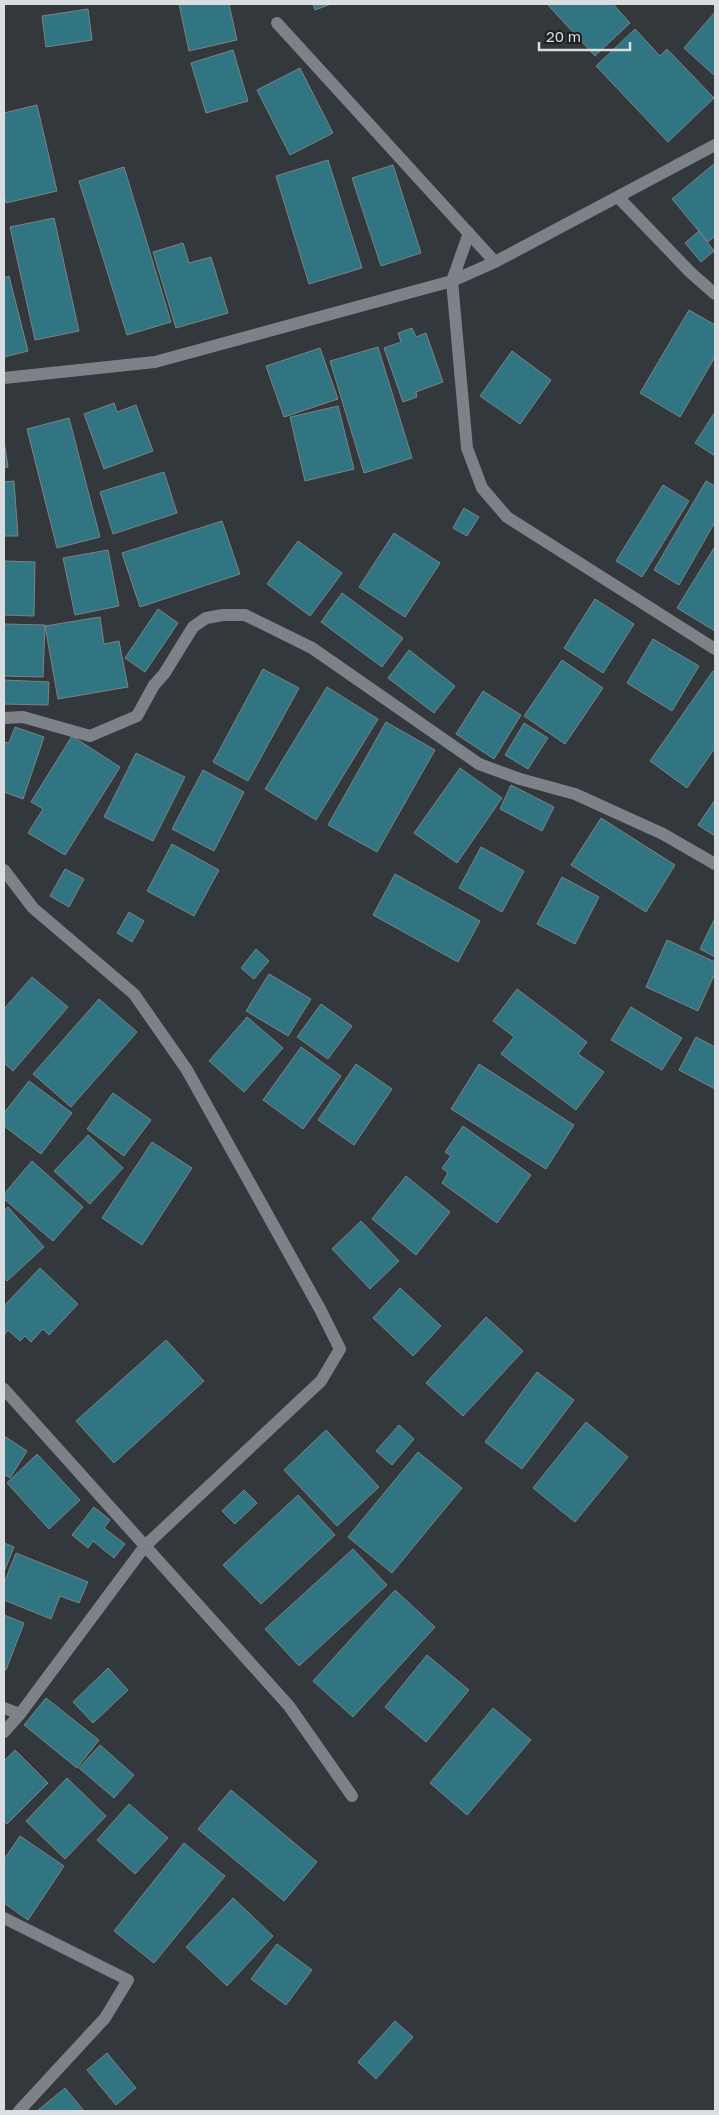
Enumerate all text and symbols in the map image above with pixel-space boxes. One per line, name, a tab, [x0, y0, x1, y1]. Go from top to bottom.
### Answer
scale bar	[539, 20, 630, 52]
text: 20 m	[546, 27, 581, 45]

